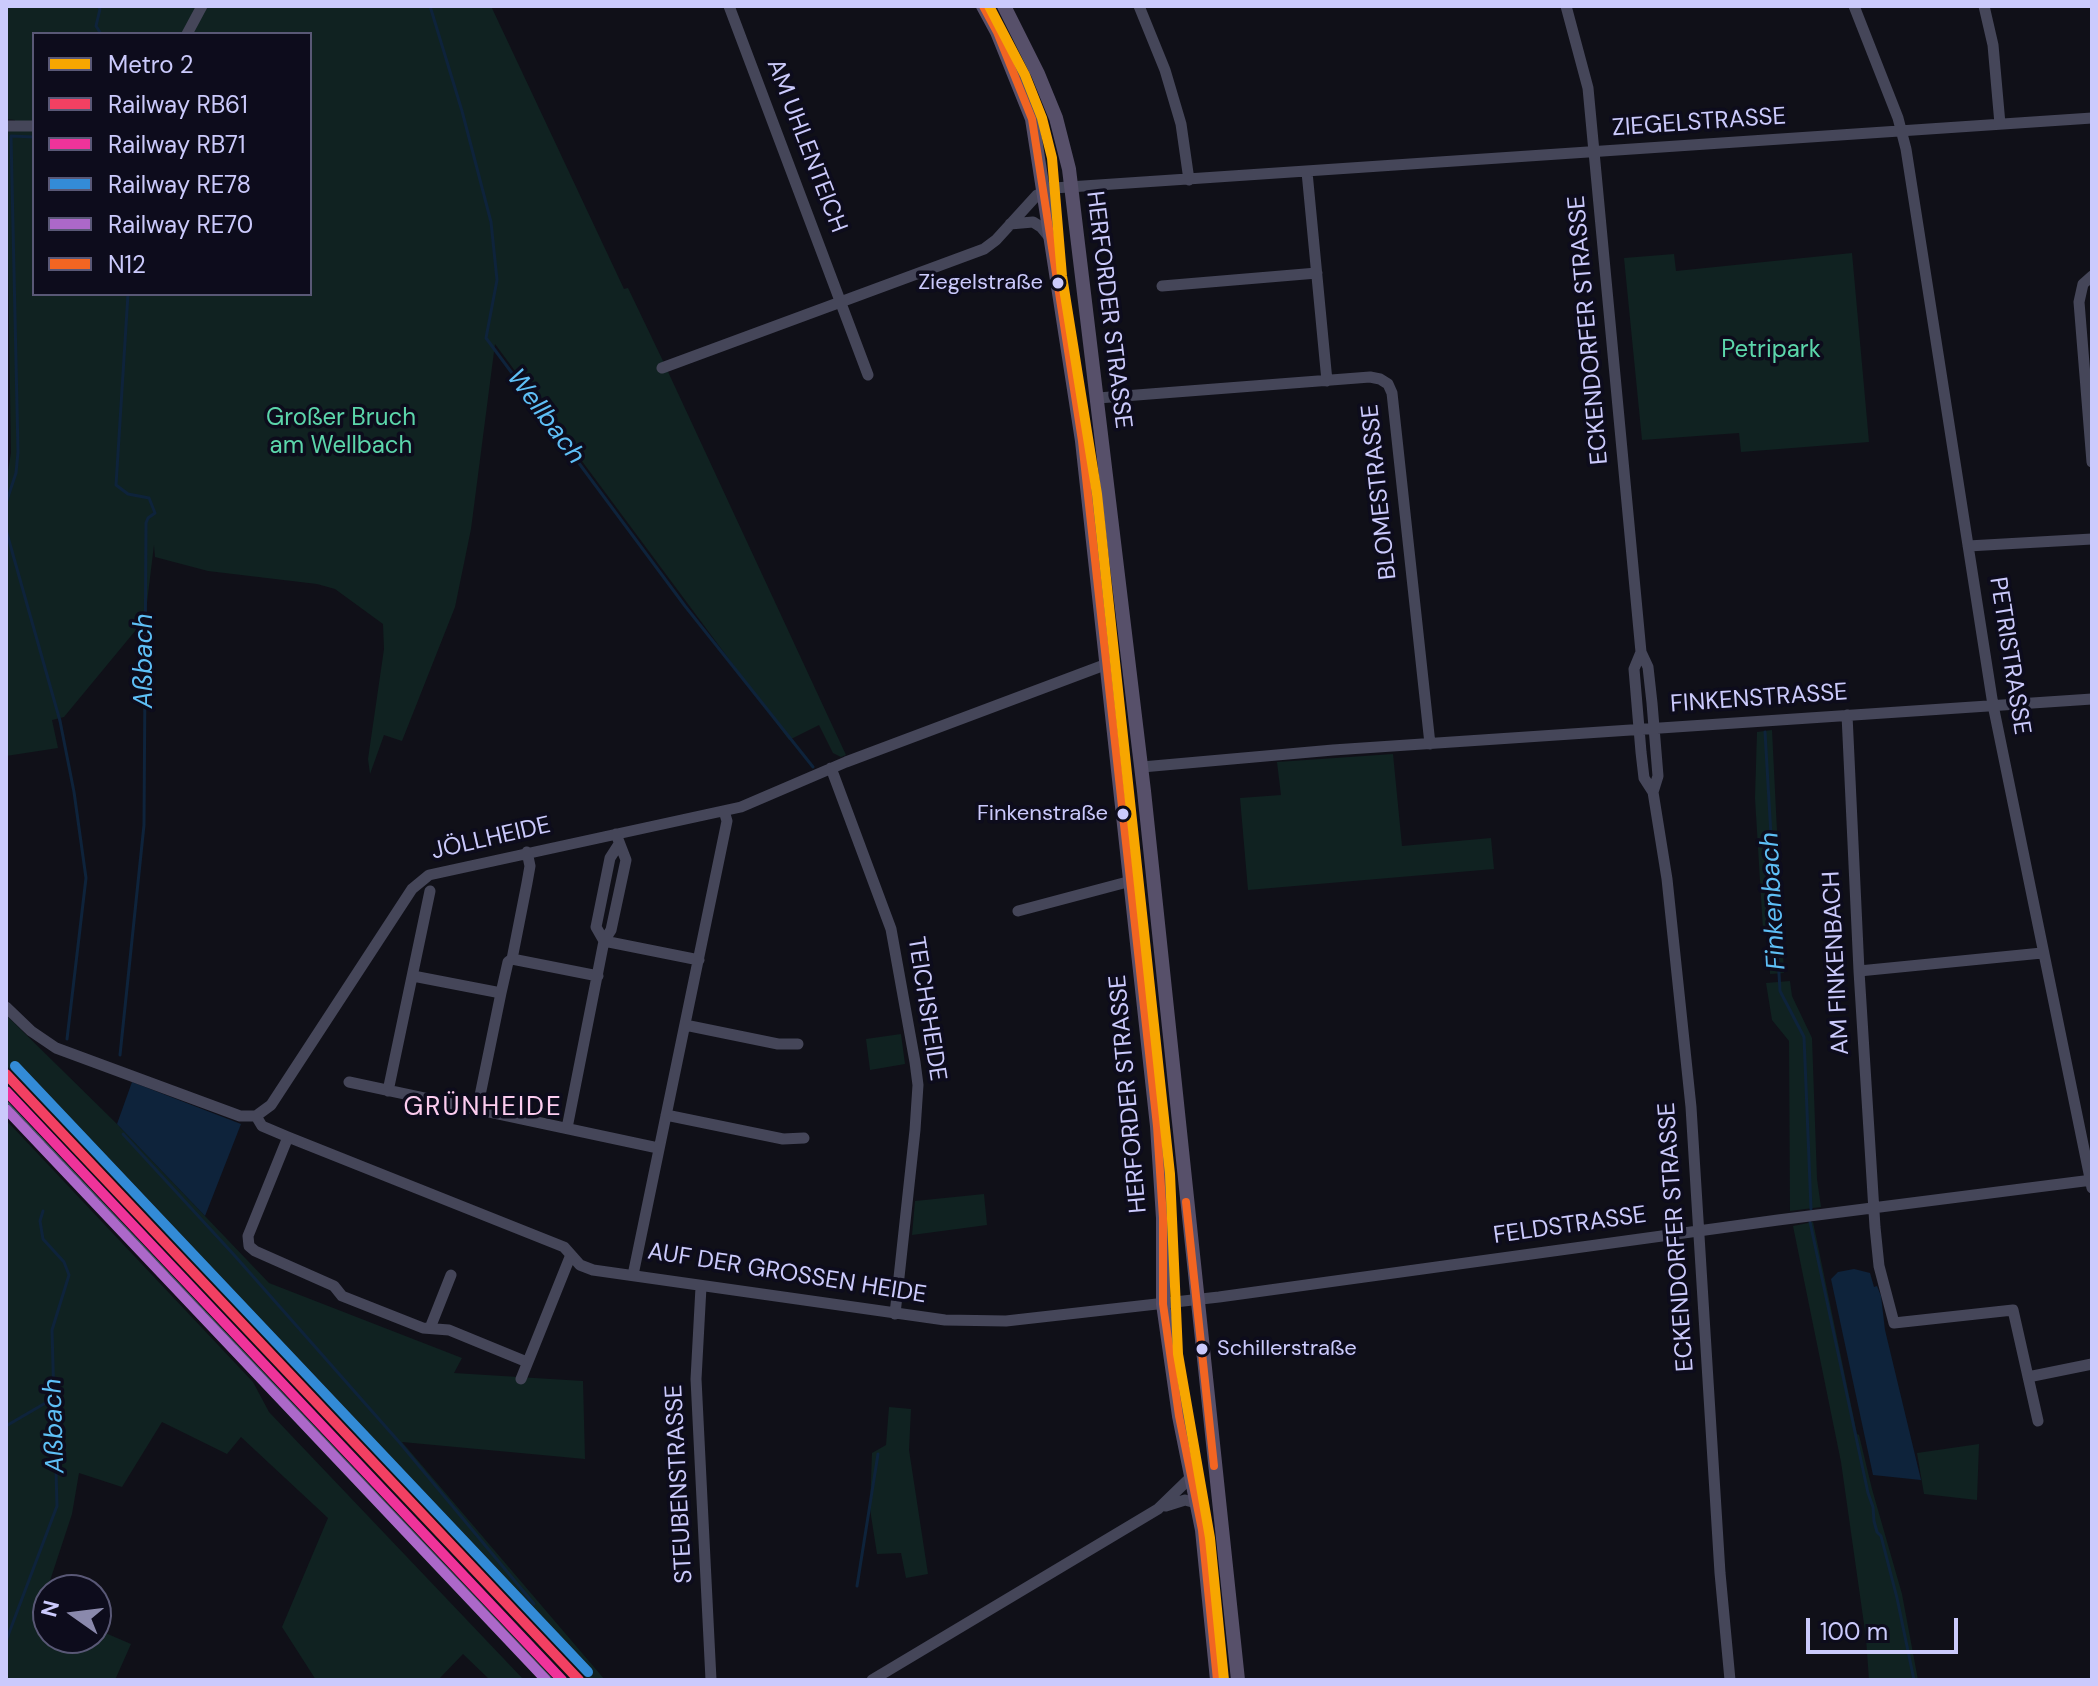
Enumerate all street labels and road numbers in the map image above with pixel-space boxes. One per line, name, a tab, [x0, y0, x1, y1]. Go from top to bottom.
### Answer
street label: AM UHLENTEICH	[760, 55, 852, 237]
street label: ZIEGELSTRASSE	[1611, 103, 1787, 143]
street label: HERFORDER STRASSE	[1079, 190, 1137, 430]
street label: ECKENDORFER STRASSE	[1563, 194, 1615, 466]
street label: BLOMESTRASSE	[1356, 403, 1404, 581]
street label: PETRISTRASSE	[1982, 575, 2036, 737]
street label: FINKENSTRASSE	[1669, 678, 1849, 720]
street label: JÖLLHEIDE	[429, 811, 553, 867]
street label: AM FINKENBACH	[1818, 870, 1856, 1056]
street label: TEICHSHEIDE	[900, 935, 952, 1083]
street label: HERFORDER STRASSE	[1104, 974, 1154, 1214]
street label: ECKENDORFER STRASSE	[1653, 1101, 1701, 1373]
street label: FELDSTRASSE	[1492, 1201, 1648, 1251]
street label: AUF DER GROSSEN HEIDE	[646, 1238, 928, 1310]
street label: STEUBENSTRASSE	[660, 1384, 700, 1584]

